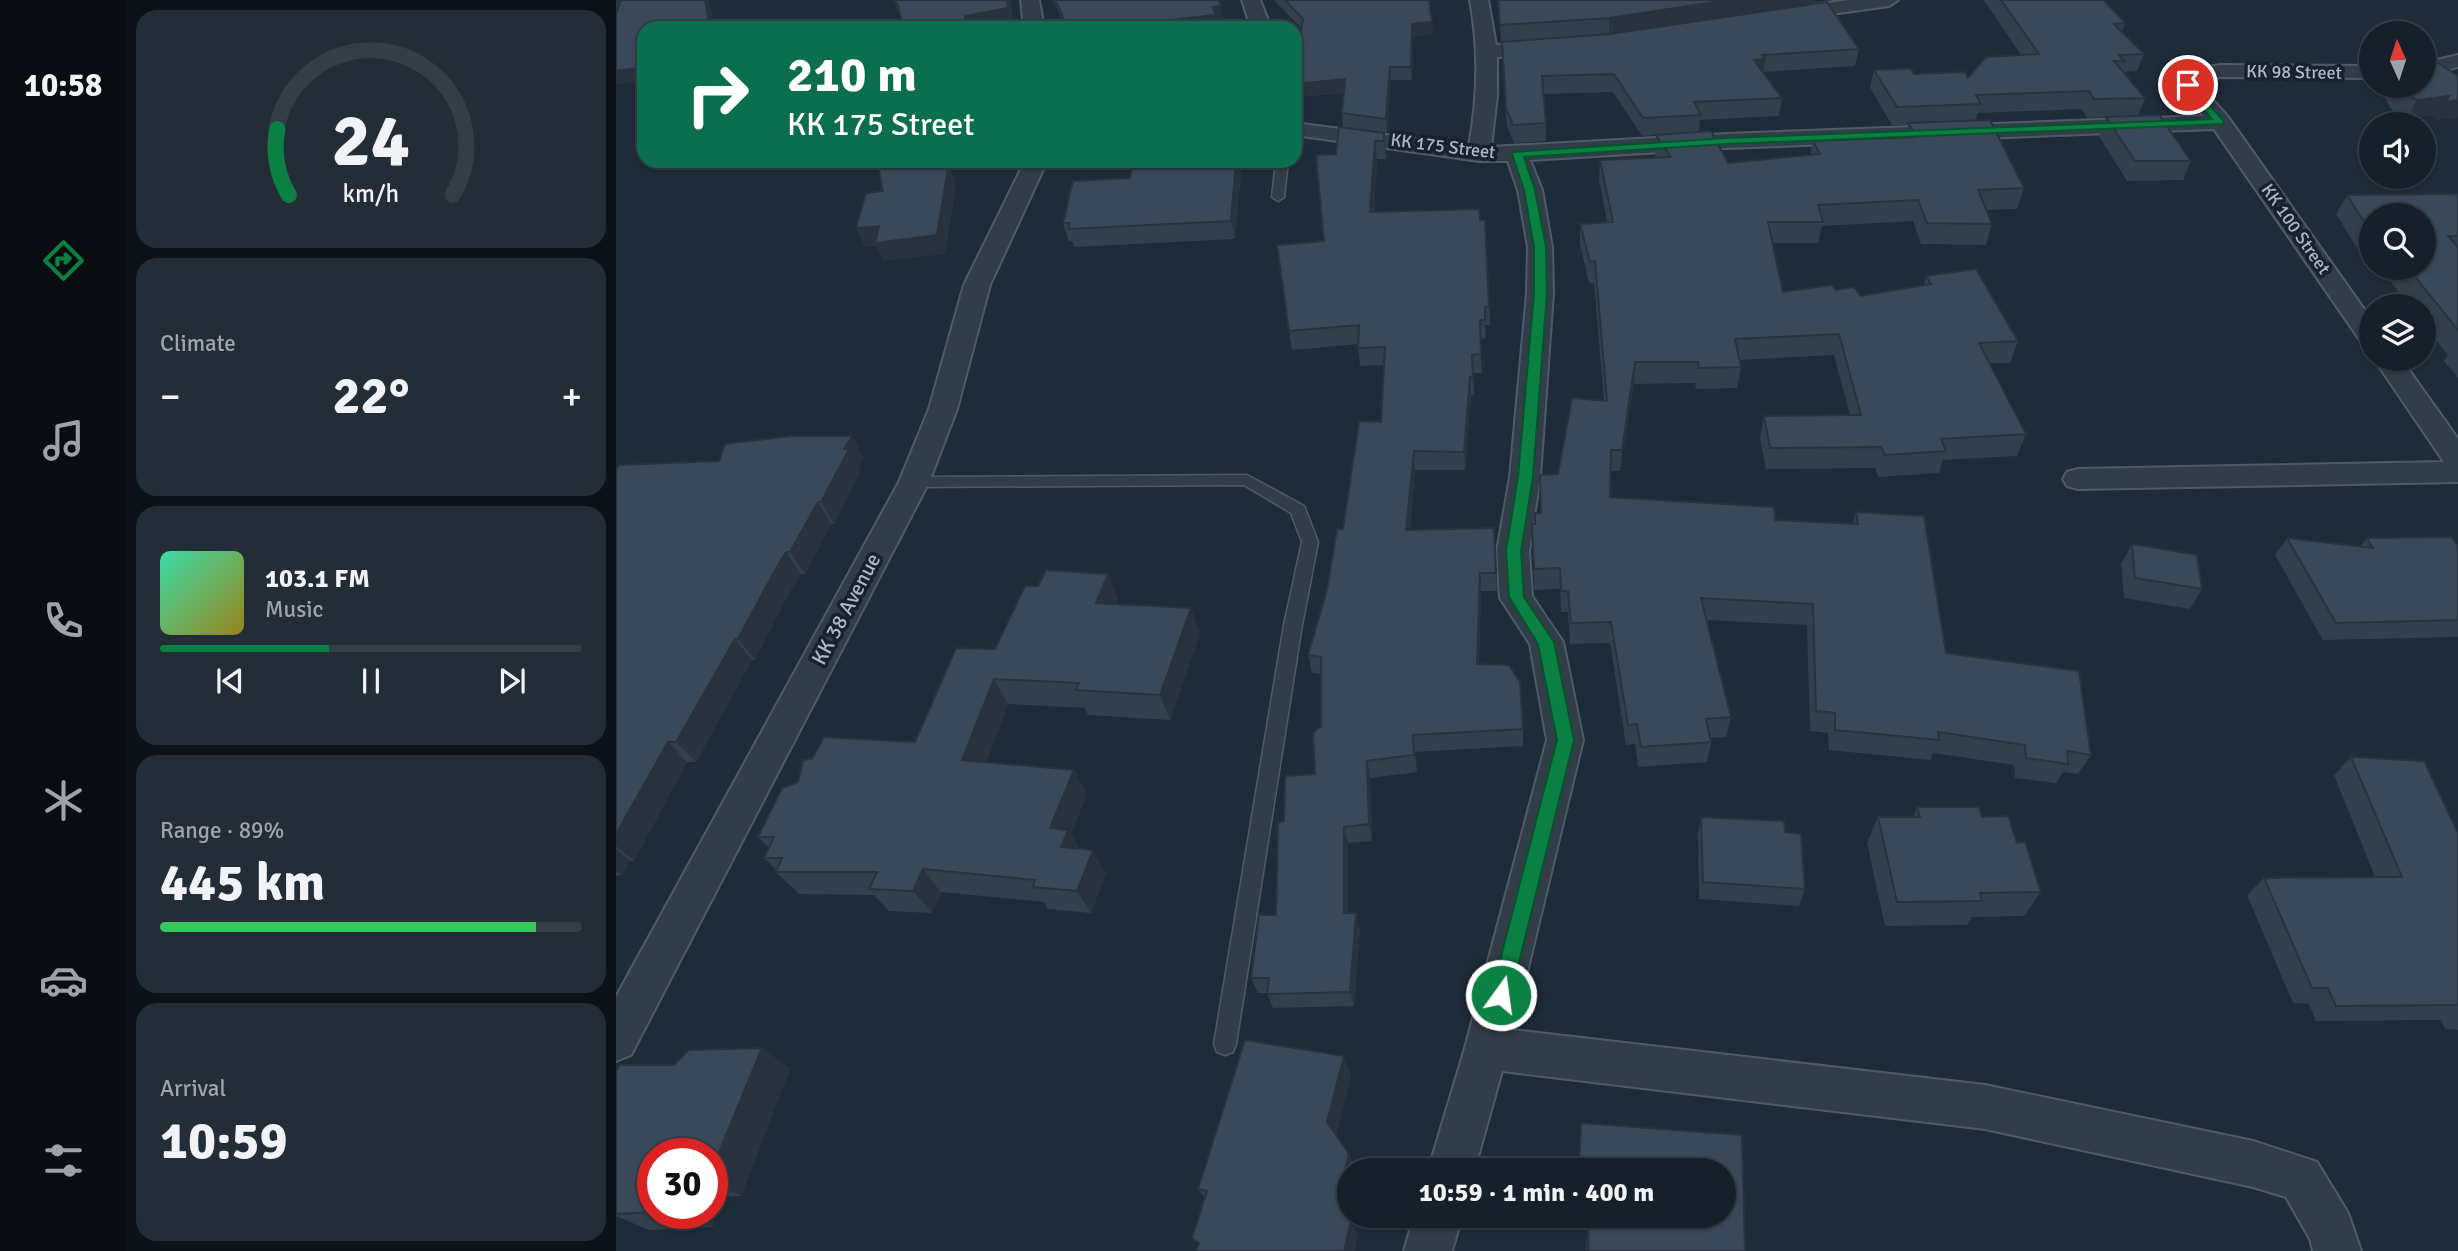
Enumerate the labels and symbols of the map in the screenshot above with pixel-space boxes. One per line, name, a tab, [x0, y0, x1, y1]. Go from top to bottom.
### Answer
north arrow	[2359, 21, 2436, 98]
pin	[2158, 55, 2218, 115]
street label: KK 98 Street	[2246, 60, 2342, 84]
street label: KK 175 Street	[1389, 129, 1497, 163]
street label: KK 100 Street	[2257, 180, 2335, 278]
street label: KK 38 Avenue	[806, 549, 886, 669]
position arrow	[1464, 958, 1538, 1032]
speed limit sign: 30	[637, 1138, 728, 1229]

